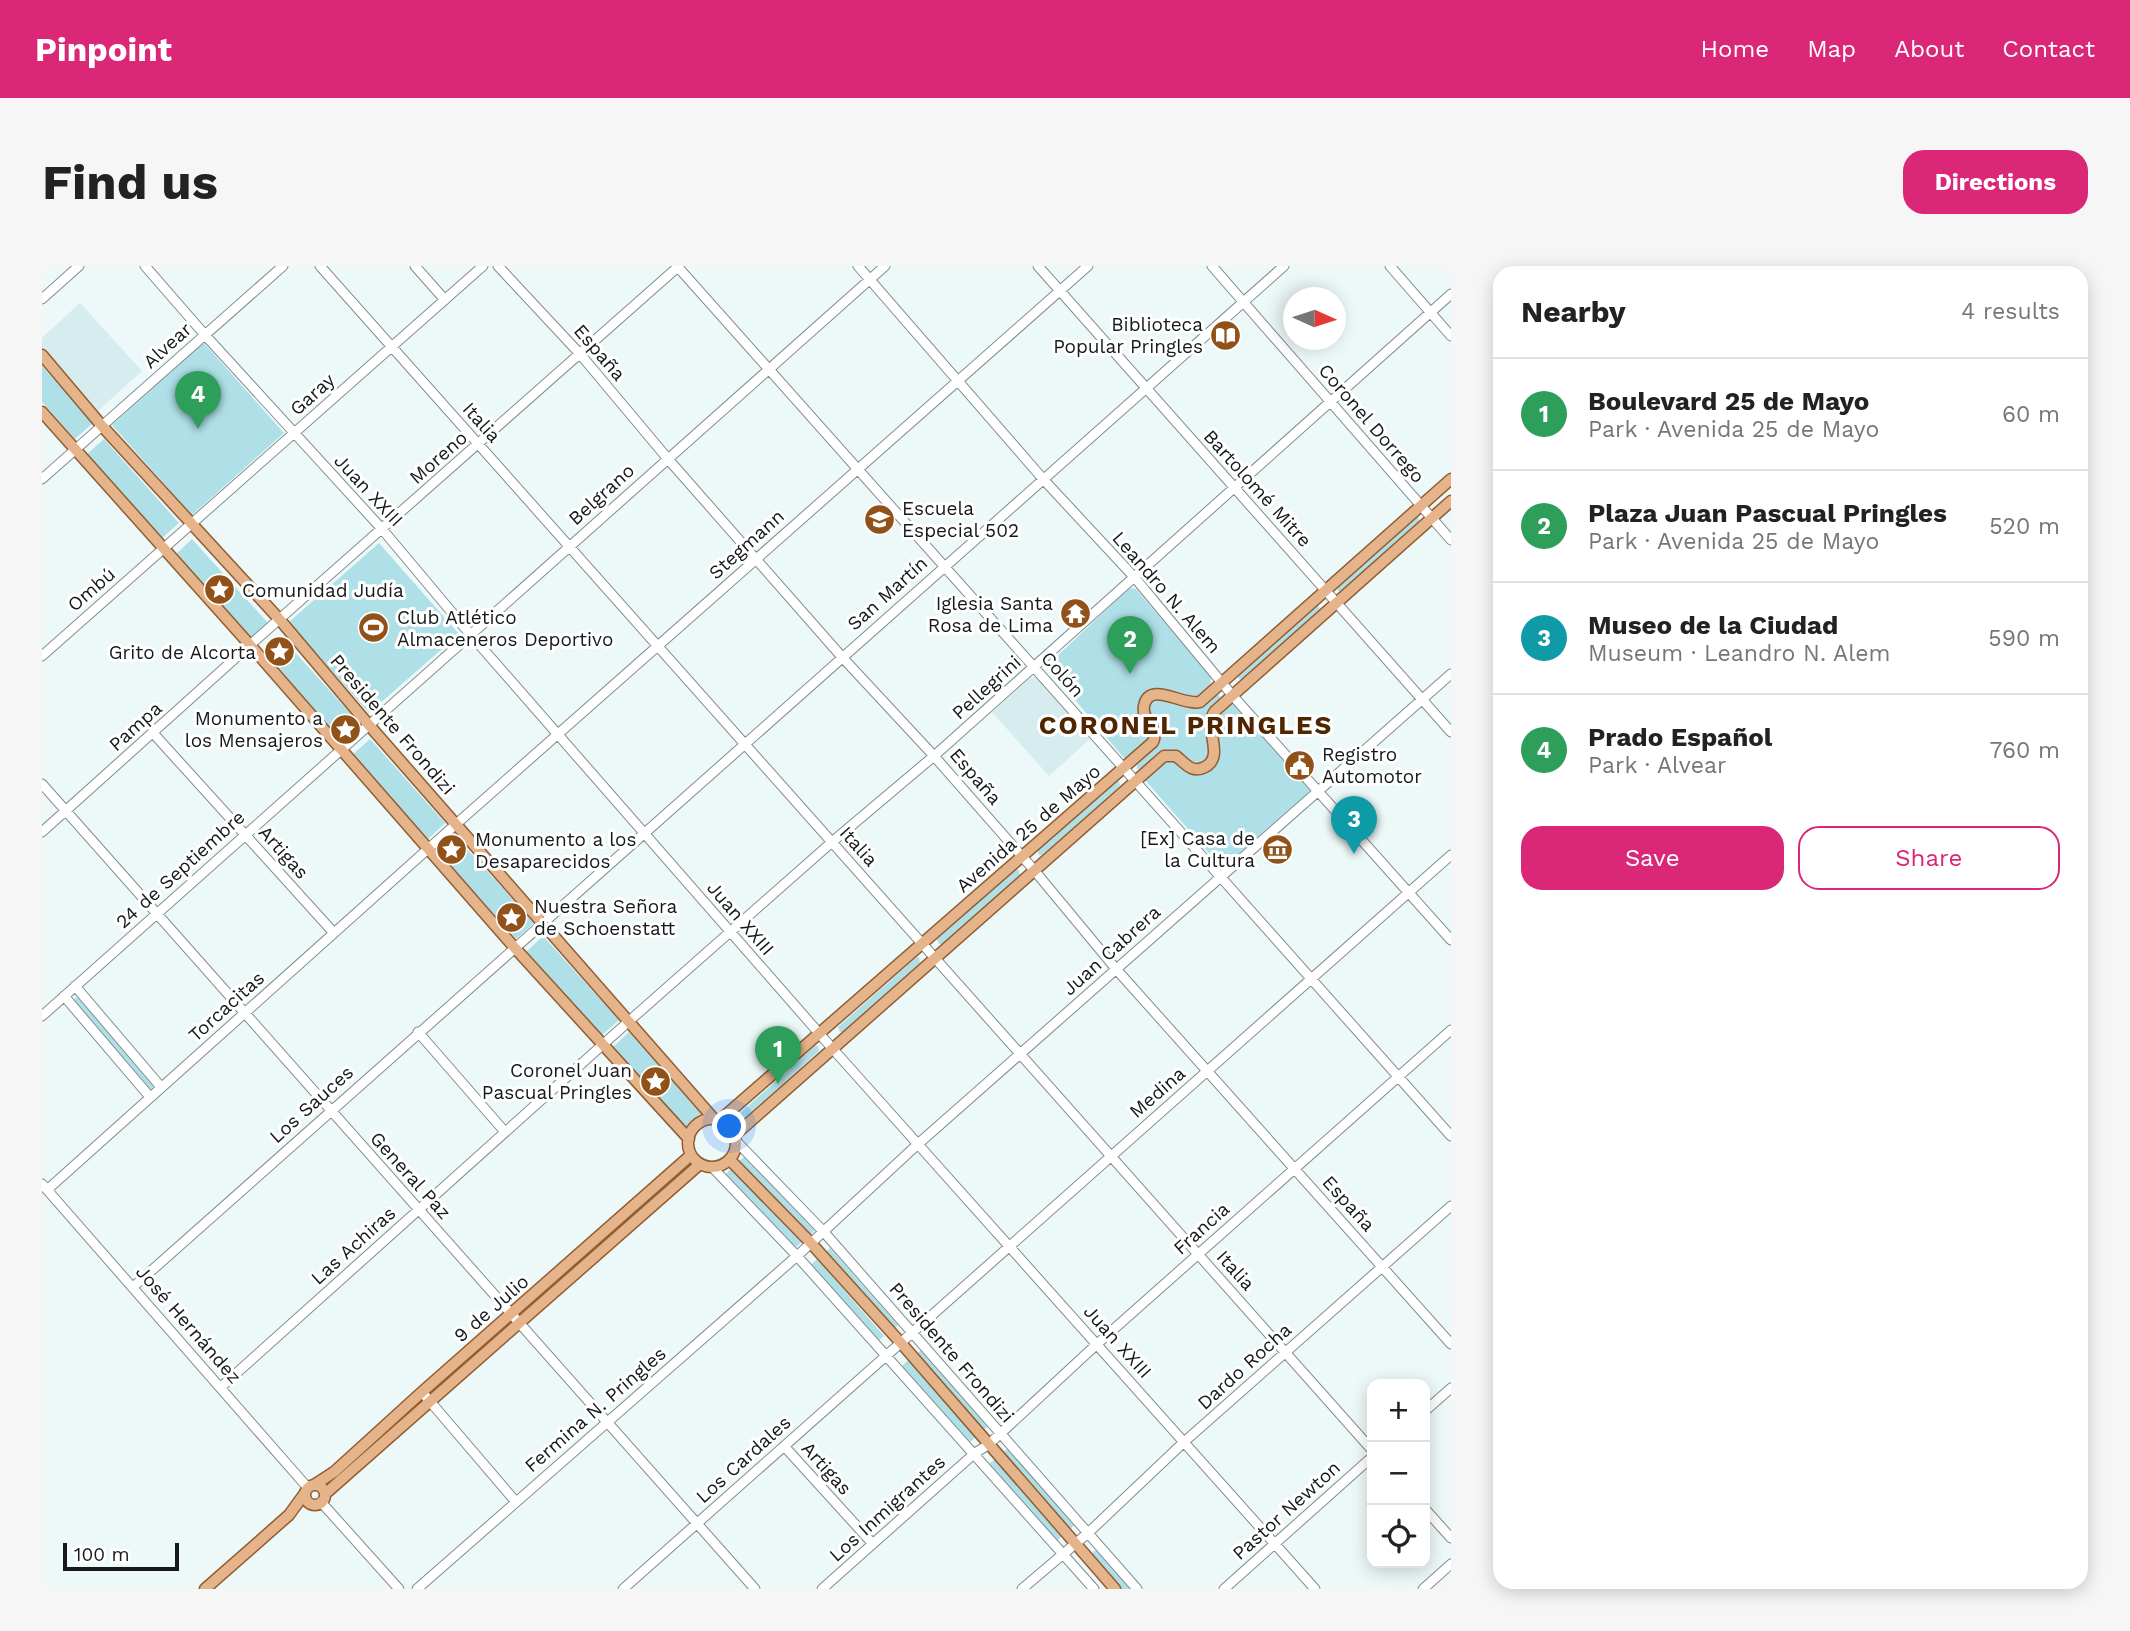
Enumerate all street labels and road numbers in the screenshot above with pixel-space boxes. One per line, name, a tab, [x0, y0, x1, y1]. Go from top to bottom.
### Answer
street label: Alvear	[138, 317, 197, 373]
street label: España	[569, 319, 631, 385]
street label: Coronel Dorrego	[1314, 359, 1430, 488]
street label: Garay	[285, 368, 339, 420]
street label: Italia	[458, 398, 506, 447]
street label: Bartolomé Mitre	[1199, 425, 1316, 552]
street label: Moreno	[405, 426, 472, 489]
street label: Juan XXIII	[329, 449, 408, 531]
street label: Belgrano	[564, 459, 639, 530]
street label: Stegmann	[704, 505, 789, 584]
street label: Leandro N. Alem	[1107, 527, 1226, 658]
street label: San Martín	[843, 551, 932, 635]
street label: Ombú	[63, 562, 120, 616]
street label: Colón	[1036, 647, 1089, 702]
street label: Presidente Frondizi	[325, 649, 460, 799]
street label: Pellegrini	[947, 650, 1026, 724]
street label: Pampa	[104, 697, 167, 756]
street label: España	[945, 743, 1007, 809]
street label: Avenida 25 de Mayo	[951, 759, 1105, 897]
street label: 24 de Septiembre	[111, 806, 249, 933]
street label: Artigas	[254, 821, 313, 884]
street label: Italia	[835, 822, 883, 871]
street label: Juan XXIII	[702, 877, 779, 960]
street label: Juan Cabrera	[1058, 900, 1165, 1000]
street label: Torcacitas	[184, 966, 269, 1046]
street label: Los Sauces	[265, 1061, 358, 1148]
street label: Medina	[1125, 1062, 1190, 1123]
street label: General Paz	[365, 1127, 456, 1224]
street label: España	[1318, 1171, 1380, 1236]
street label: Francia	[1169, 1197, 1234, 1259]
street label: Las Achiras	[306, 1201, 400, 1289]
street label: Italia	[1212, 1246, 1260, 1295]
street label: José Hernández	[131, 1260, 246, 1388]
street label: 9 de Julio	[449, 1270, 533, 1347]
street label: Presidente Frondizi	[884, 1277, 1019, 1427]
street label: Juan XXIII	[1079, 1300, 1157, 1383]
street label: Dardo Rocha	[1193, 1318, 1296, 1415]
street label: Fermina N. Pringles	[520, 1342, 671, 1477]
street label: Los Cardales	[691, 1411, 795, 1508]
street label: Artigas	[797, 1437, 856, 1500]
street label: Los Inmigrantes	[825, 1450, 950, 1567]
street label: Pastor Newton	[1228, 1456, 1345, 1565]

